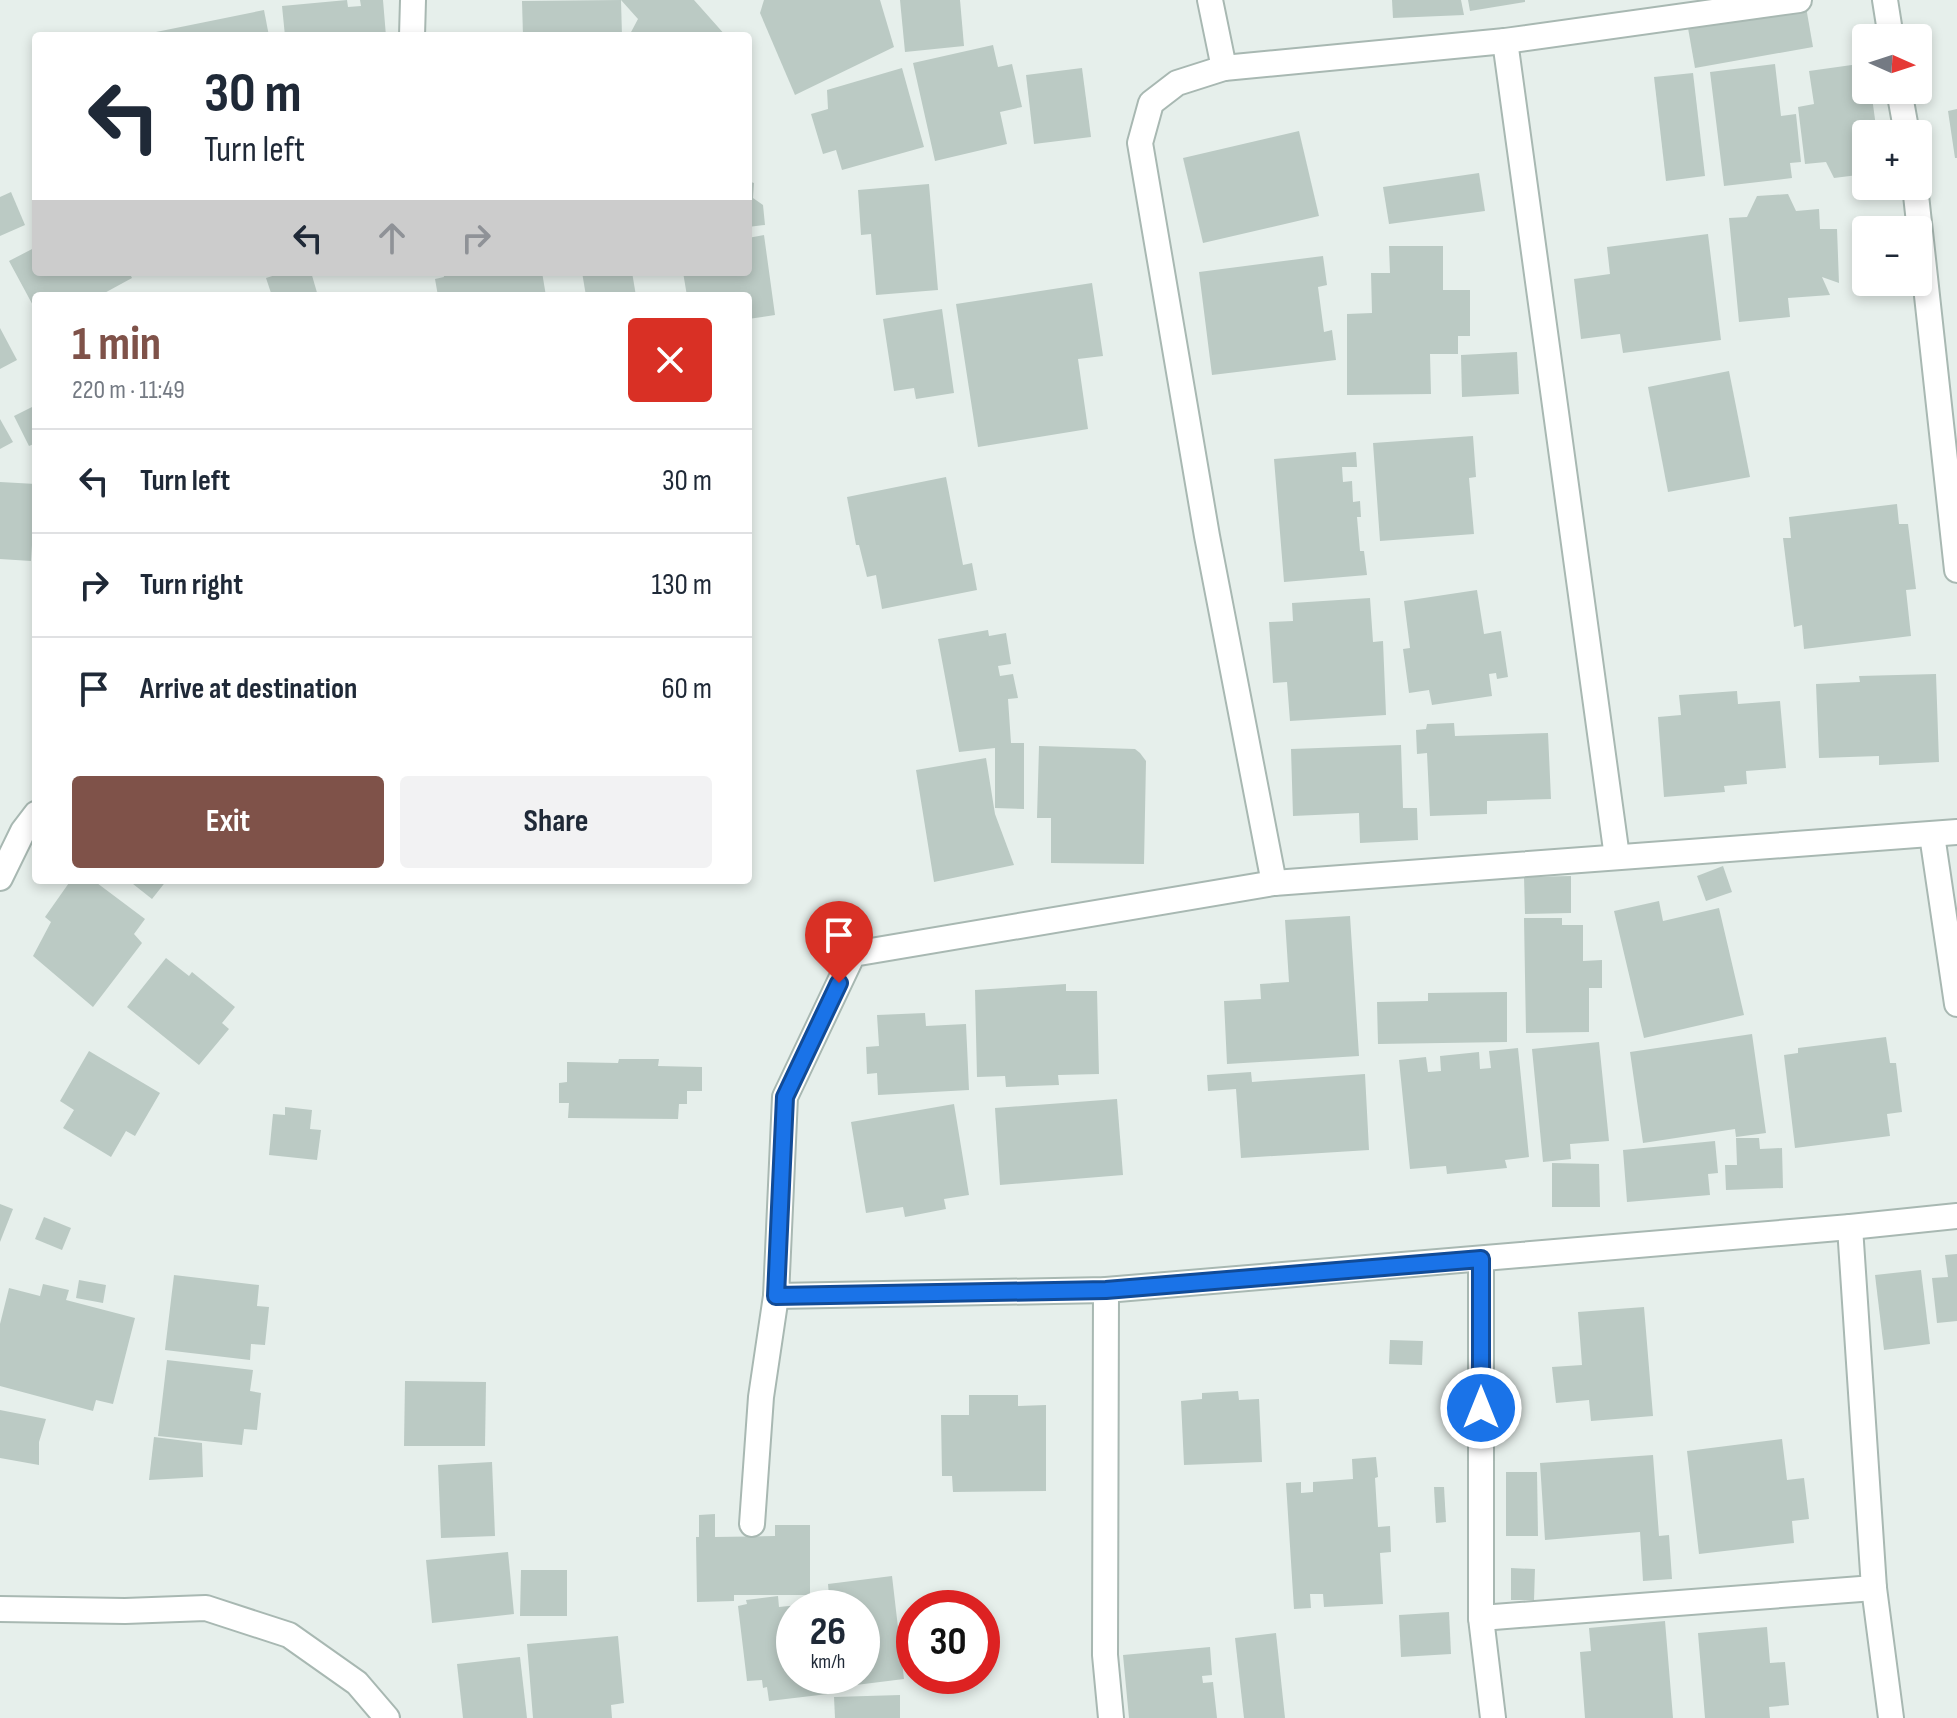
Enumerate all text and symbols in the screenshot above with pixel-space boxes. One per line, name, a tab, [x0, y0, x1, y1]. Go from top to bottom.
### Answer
north arrow	[1852, 24, 1932, 104]
map controls	[1852, 24, 1932, 296]
text: 30 m	[204, 61, 302, 128]
icon: left	[72, 64, 176, 168]
button: +	[1852, 120, 1932, 200]
text: Turn left	[204, 129, 305, 172]
icon: left	[286, 216, 330, 260]
icon: ahead	[370, 216, 414, 260]
icon: right	[454, 216, 498, 260]
button: −	[1852, 216, 1932, 296]
text: 1 min	[72, 316, 161, 373]
button: close	[628, 318, 712, 402]
text: 220 m · 11:49	[72, 375, 185, 406]
icon: left	[72, 459, 116, 503]
text: Turn left	[140, 463, 230, 499]
text: 30 m	[662, 463, 712, 499]
icon: right	[72, 563, 116, 607]
text: Turn right	[140, 567, 243, 603]
text: 130 m	[652, 567, 712, 603]
icon: arrive	[72, 667, 116, 711]
text: Arrive at destination	[140, 671, 357, 707]
text: 60 m	[661, 671, 712, 707]
button: Exit	[72, 776, 384, 868]
button: Share	[400, 776, 712, 868]
pin	[805, 901, 873, 983]
icon: arrive	[817, 913, 861, 957]
position arrow	[1439, 1366, 1523, 1450]
speed limit sign: 30	[896, 1590, 1000, 1694]
text: 26	[810, 1608, 846, 1656]
text: km/h	[811, 1650, 845, 1674]

